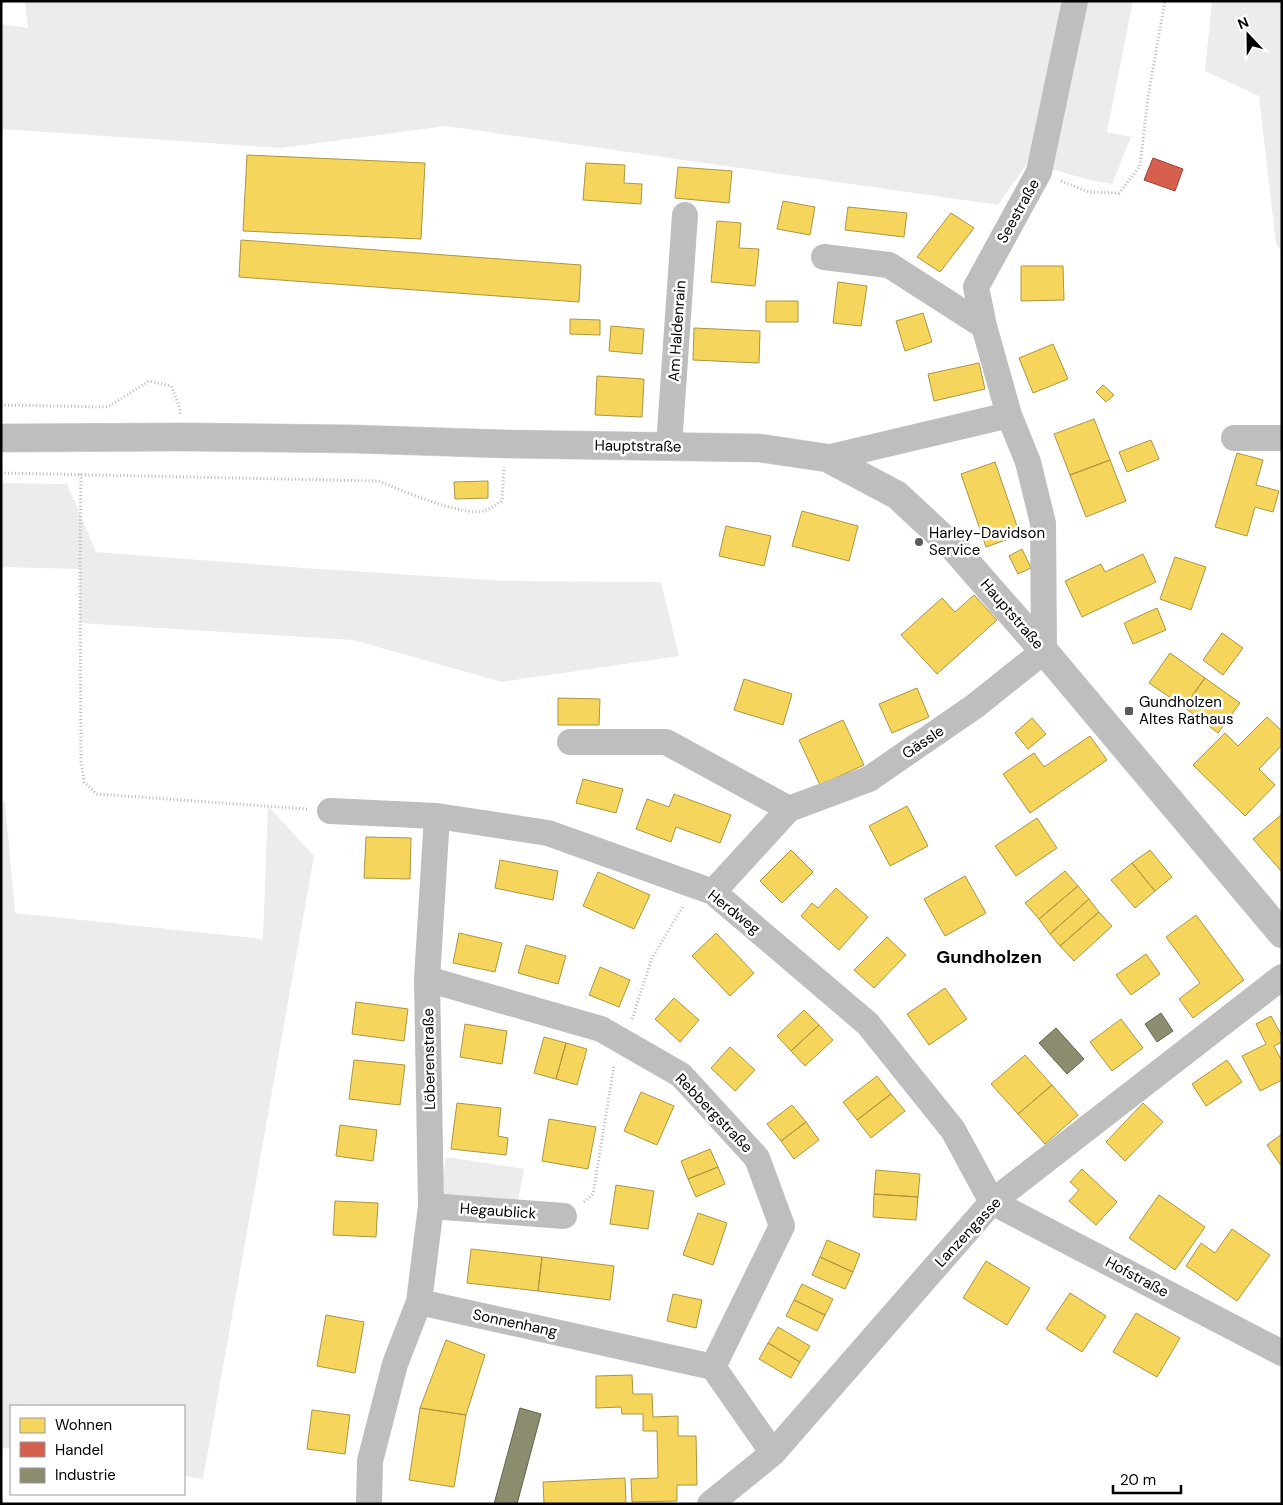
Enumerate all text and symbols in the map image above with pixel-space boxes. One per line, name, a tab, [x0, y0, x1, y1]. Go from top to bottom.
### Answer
north arrow	[1223, 10, 1273, 60]
text: N	[1235, 13, 1251, 33]
street label: Seestraße	[992, 175, 1044, 247]
street label: Am Haldenrain	[663, 280, 691, 382]
street label: Hauptstraße	[594, 435, 682, 457]
place label: Harley-Davidson Service	[929, 523, 1045, 560]
marker: Harley-Davidson Service	[913, 536, 925, 548]
street label: Hauptstraße	[976, 575, 1048, 653]
place label: Gundholzen Altes Rathaus	[1139, 692, 1233, 729]
marker: Gundholzen Altes Rathaus	[1123, 705, 1135, 717]
street label: Gässle	[898, 721, 948, 763]
street label: Herdweg	[704, 885, 764, 939]
district label: Gundholzen	[936, 945, 1042, 969]
street label: Löberenstraße	[418, 1008, 440, 1110]
street label: Rebbergstraße	[671, 1069, 757, 1157]
street label: Lanzengasse	[930, 1193, 1006, 1271]
street label: Hegaublick	[459, 1198, 537, 1224]
street label: Hofstraße	[1102, 1252, 1172, 1302]
street label: Sonnenhang	[471, 1304, 559, 1342]
legend	[10, 1405, 185, 1495]
text: Wohnen	[55, 1415, 112, 1435]
text: Handel	[55, 1440, 103, 1460]
scale bar	[1113, 1462, 1180, 1494]
text: Industrie	[55, 1465, 116, 1485]
text: 20 m	[1120, 1470, 1156, 1490]

